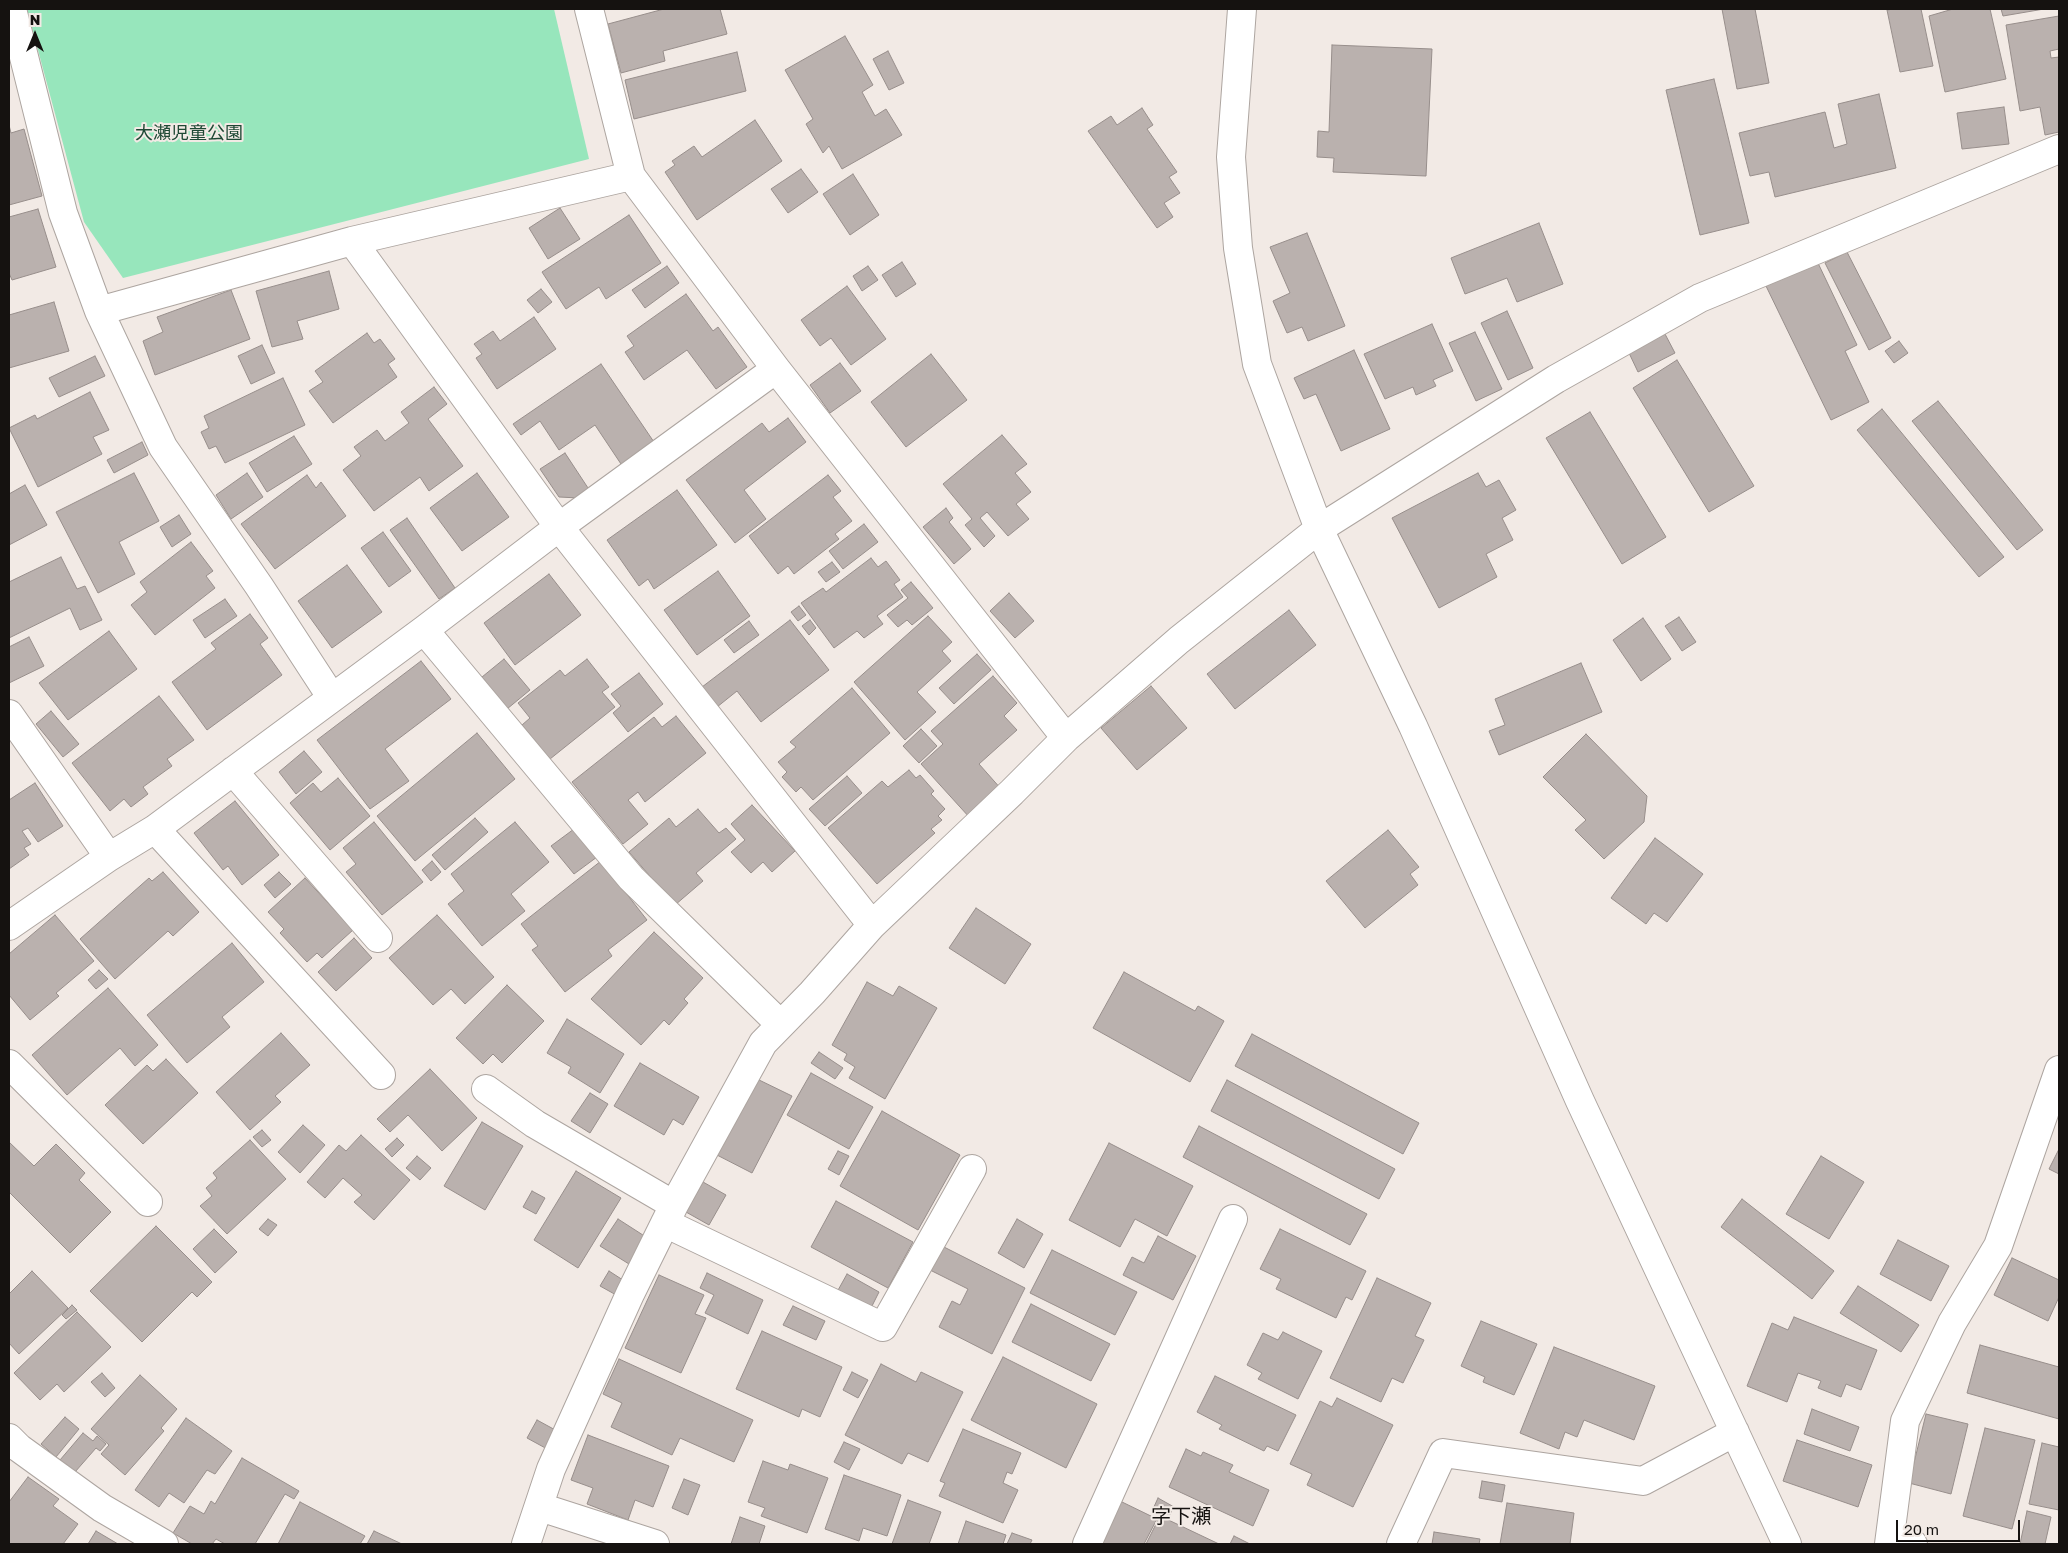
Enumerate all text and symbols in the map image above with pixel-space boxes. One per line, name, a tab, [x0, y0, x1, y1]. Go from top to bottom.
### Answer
north arrow	[10, 10, 60, 60]
text: N	[30, 11, 40, 28]
park label: 大瀬児童公園	[135, 122, 243, 144]
district label: 字下瀬	[1151, 1505, 1211, 1529]
scale bar	[1898, 1510, 2022, 1542]
text: 20 m	[1904, 1520, 1939, 1538]

